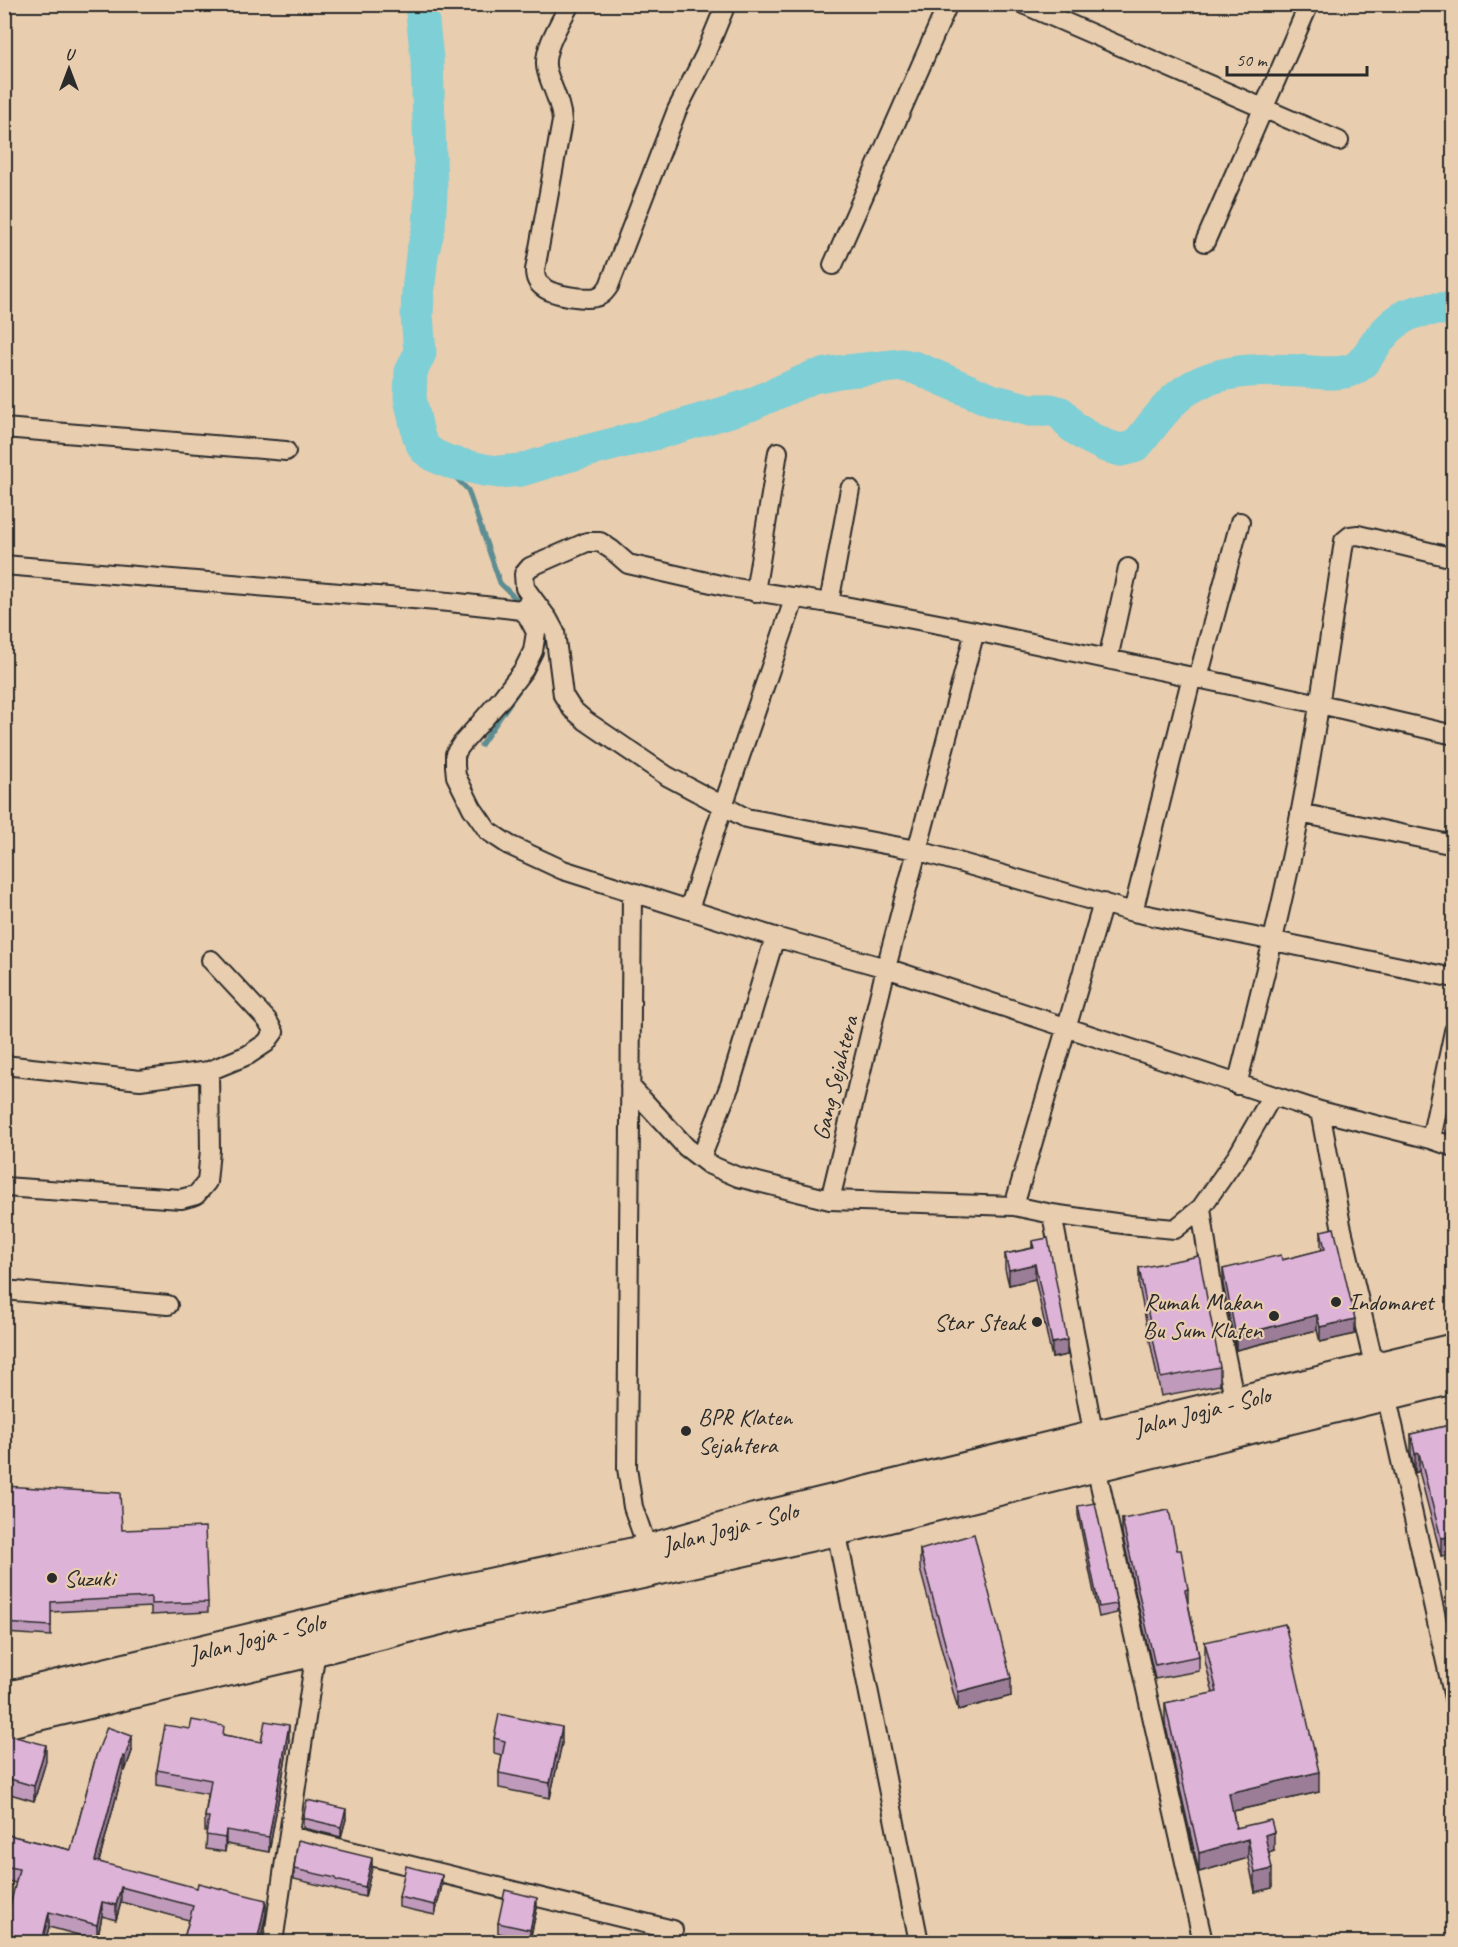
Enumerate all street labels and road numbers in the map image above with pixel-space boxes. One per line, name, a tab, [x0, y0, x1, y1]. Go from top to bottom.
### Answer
street label: Gang Sejahtera	[805, 1012, 865, 1143]
street label: Jalan Jogja - Solo	[1130, 1379, 1276, 1443]
street label: Jalan Jogja - Solo	[658, 1495, 804, 1561]
street label: Jalan Jogja - Solo	[185, 1606, 331, 1670]

